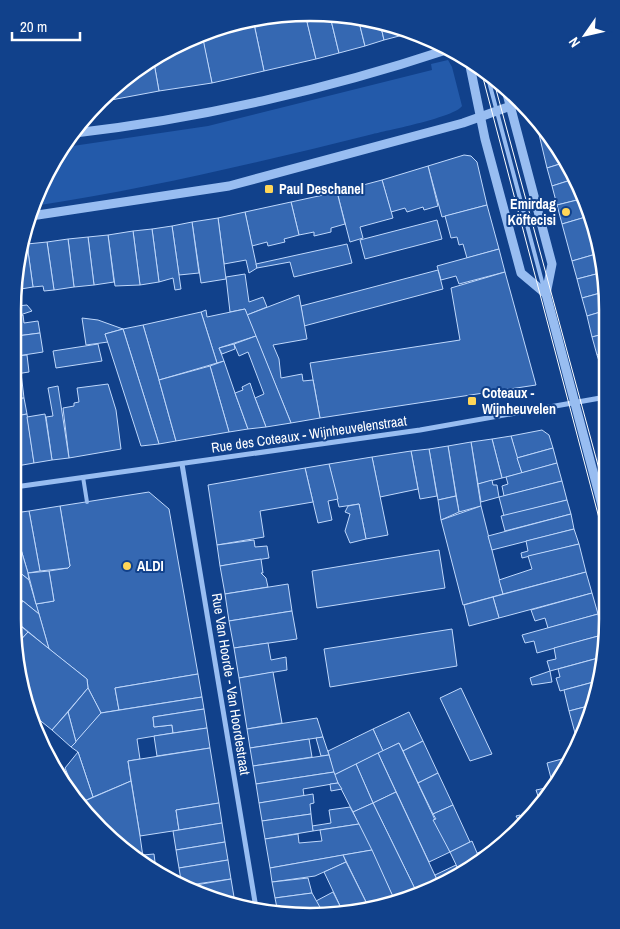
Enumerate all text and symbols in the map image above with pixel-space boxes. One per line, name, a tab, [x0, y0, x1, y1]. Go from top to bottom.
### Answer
scale bar	[12, 10, 80, 42]
north arrow	[560, 10, 610, 60]
text: 20 m	[20, 16, 47, 37]
text: N	[564, 34, 584, 51]
place label: Paul Deschanel	[279, 180, 364, 198]
marker: Paul Deschanel	[263, 183, 275, 195]
place label: Emirdag Köftecisi	[508, 195, 556, 229]
marker: Emirdag Köftecisi	[560, 206, 572, 218]
place label: Coteaux - Wijnheuvelen	[482, 384, 556, 418]
marker: Coteaux - Wijnheuvelen	[466, 395, 478, 407]
street label: Rue des Coteaux - Wijnheuvelenstraat	[210, 411, 408, 457]
place label: ALDI	[137, 557, 164, 575]
marker: ALDI	[121, 560, 133, 572]
street label: Rue Van Hoorde - Van Hoordestraat	[208, 592, 254, 776]

